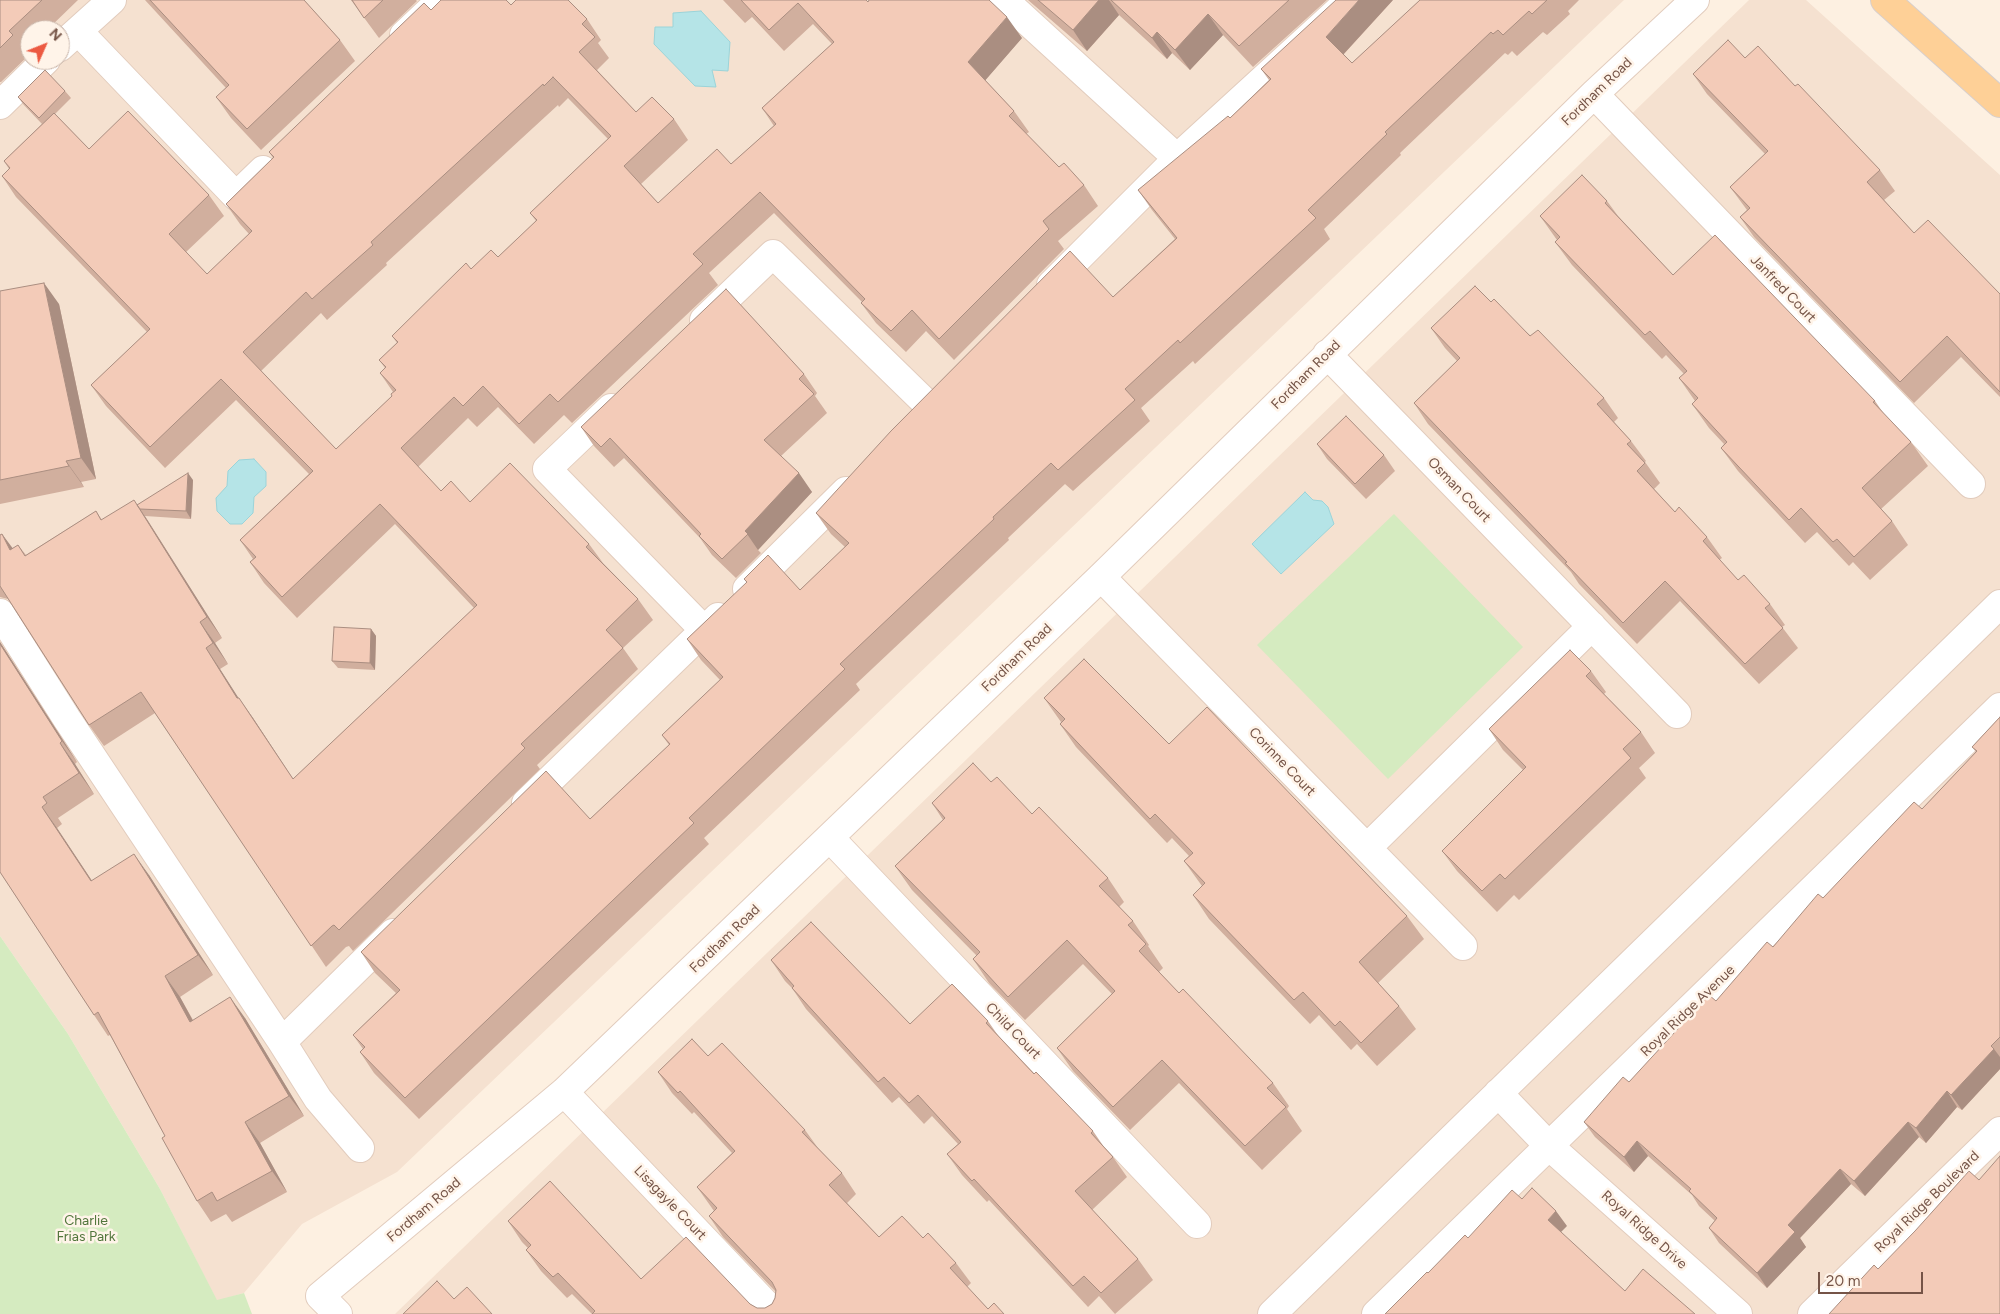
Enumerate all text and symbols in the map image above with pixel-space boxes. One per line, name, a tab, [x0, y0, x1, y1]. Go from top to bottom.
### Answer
north arrow	[20, 20, 70, 70]
text: N	[46, 25, 65, 45]
street label: Fordham Road	[1558, 54, 1636, 130]
street label: Janfred Court	[1747, 252, 1819, 326]
street label: Fordham Road	[1268, 337, 1344, 413]
street label: Osman Court	[1424, 454, 1494, 526]
street label: Fordham Road	[978, 620, 1056, 696]
street label: Corinne Court	[1245, 724, 1319, 800]
street label: Fordham Road	[686, 901, 764, 977]
street label: Royal Ridge Avenue	[1637, 962, 1739, 1060]
street label: Child Court	[982, 999, 1044, 1063]
street label: Royal Ridge Boulevard	[1871, 1148, 1983, 1256]
street label: Lisagayle Court	[630, 1162, 710, 1244]
street label: Fordham Road	[384, 1174, 464, 1246]
street label: Royal Ridge Drive	[1598, 1187, 1690, 1273]
park label: Charlie Frias Park	[56, 1213, 116, 1246]
scale bar	[1820, 1262, 1925, 1294]
text: 20 m	[1826, 1272, 1860, 1290]

